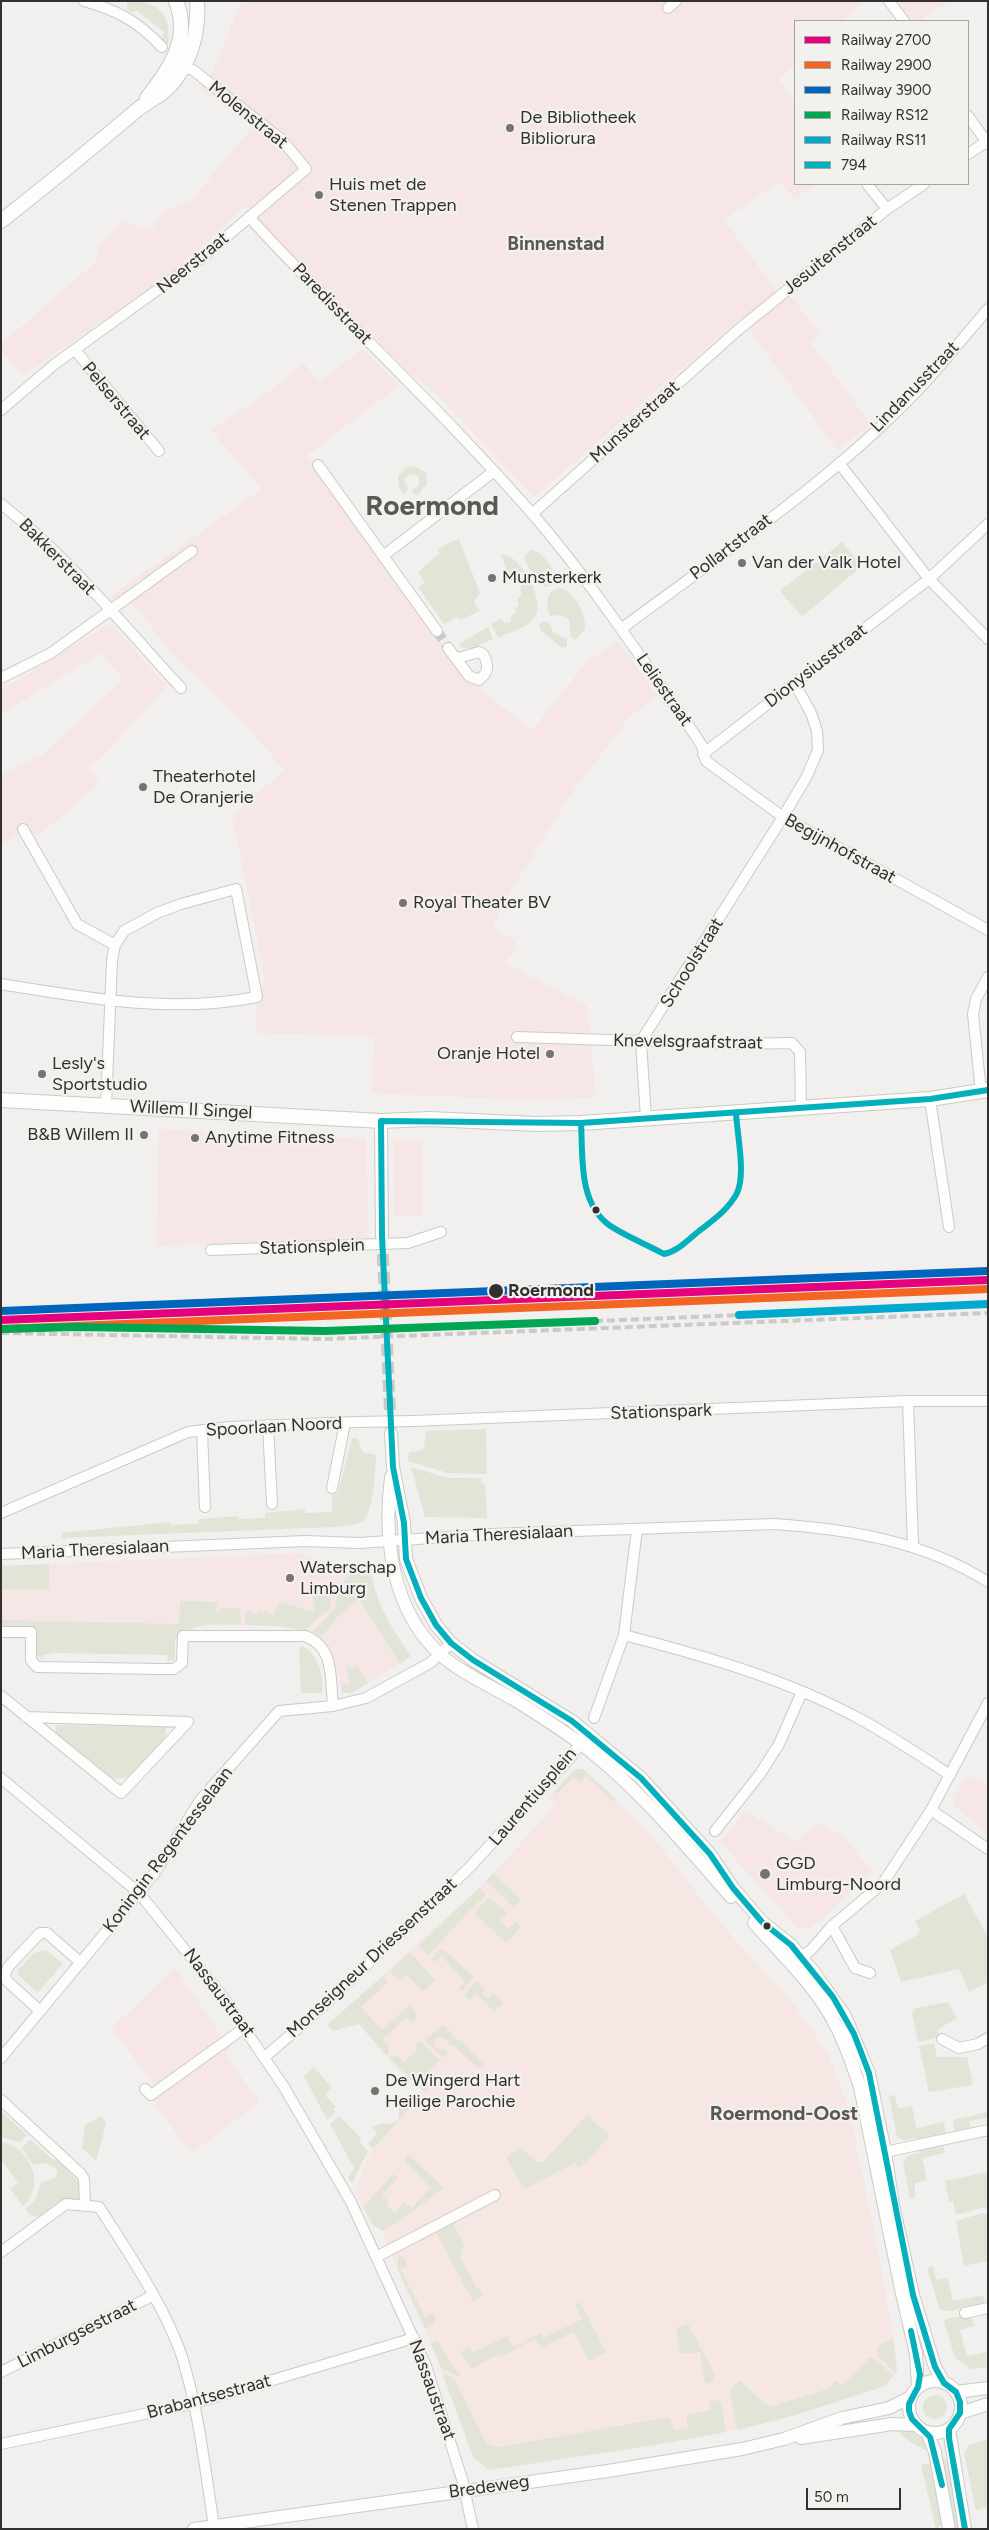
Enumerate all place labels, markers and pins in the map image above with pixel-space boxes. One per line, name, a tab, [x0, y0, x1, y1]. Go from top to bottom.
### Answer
place label: De Bibliotheek Bibliorura	[520, 107, 636, 150]
marker: De Bibliotheek Bibliorura	[504, 122, 516, 134]
place label: Huis met de Stenen Trappen	[329, 174, 457, 216]
marker: Huis met de Stenen Trappen	[313, 189, 325, 201]
place label: Van der Valk Hotel	[752, 552, 901, 574]
marker: Van der Valk Hotel	[736, 557, 748, 569]
place label: Munsterkerk	[502, 567, 602, 589]
marker: Munsterkerk	[486, 572, 498, 584]
place label: Theaterhotel De Oranjerie	[153, 766, 256, 809]
marker: Theaterhotel De Oranjerie	[137, 781, 149, 793]
place label: Royal Theater BV	[413, 892, 551, 914]
marker: Royal Theater BV	[397, 897, 409, 909]
place label: Oranje Hotel	[437, 1043, 540, 1065]
marker: Oranje Hotel	[544, 1048, 556, 1060]
place label: Lesly's Sportstudio	[52, 1053, 147, 1096]
marker: Lesly's Sportstudio	[36, 1068, 48, 1080]
place label: B&B Willem II	[27, 1124, 134, 1146]
place label: Anytime Fitness	[205, 1127, 335, 1149]
marker: B&B Willem II	[138, 1129, 150, 1141]
marker: Anytime Fitness	[189, 1132, 201, 1144]
unlabelled marker	[591, 1205, 601, 1215]
place label: Roermond	[508, 1280, 594, 1302]
marker: Roermond	[487, 1282, 505, 1300]
place label: Waterschap Limburg	[300, 1557, 396, 1600]
marker: Waterschap Limburg	[284, 1572, 296, 1584]
place label: GGD Limburg-Noord	[776, 1853, 901, 1896]
marker: GGD Limburg-Noord	[758, 1867, 772, 1881]
unlabelled marker	[762, 1921, 772, 1931]
place label: De Wingerd Hart Heilige Parochie	[385, 2070, 520, 2112]
marker: De Wingerd Hart Heilige Parochie	[369, 2085, 381, 2097]

